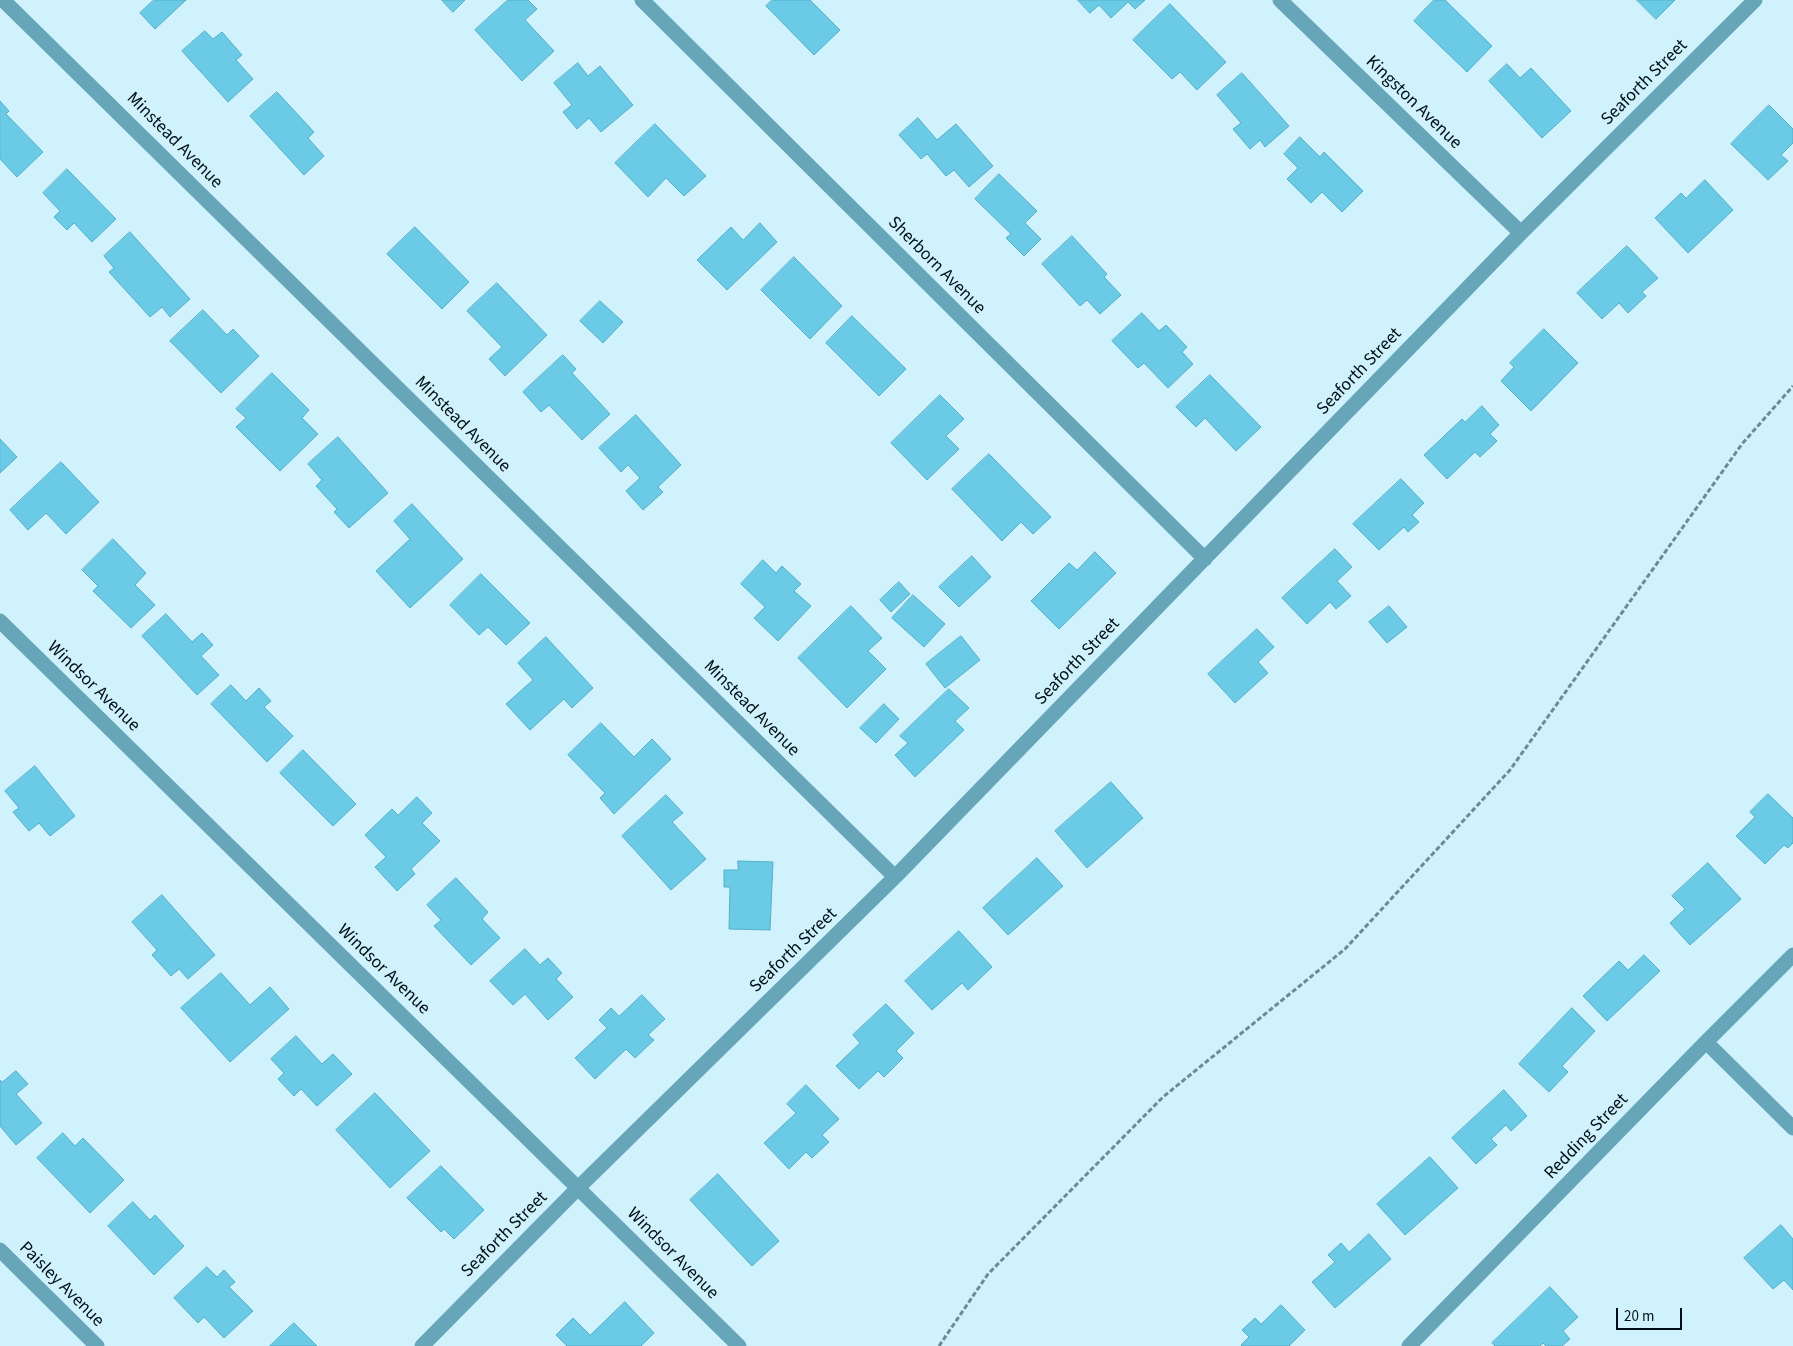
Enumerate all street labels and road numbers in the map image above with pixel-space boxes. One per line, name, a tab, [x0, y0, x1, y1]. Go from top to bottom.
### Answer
street label: Seaforth Street	[1597, 35, 1693, 131]
street label: Kingston Avenue	[1360, 52, 1466, 154]
street label: Minstead Avenue	[121, 88, 227, 194]
street label: Sherborn Avenue	[883, 213, 989, 319]
street label: Seaforth Street	[1313, 324, 1407, 420]
street label: Minstead Avenue	[409, 372, 515, 478]
street label: Seaforth Street	[1031, 614, 1125, 710]
street label: Windsor Avenue	[42, 637, 144, 737]
street label: Minstead Avenue	[698, 656, 804, 762]
street label: Seaforth Street	[746, 904, 842, 998]
street label: Windsor Avenue	[332, 920, 434, 1020]
street label: Redding Street	[1541, 1090, 1633, 1184]
street label: Seaforth Street	[457, 1187, 553, 1283]
street label: Windsor Avenue	[622, 1204, 722, 1304]
street label: Paisley Avenue	[14, 1238, 108, 1332]

